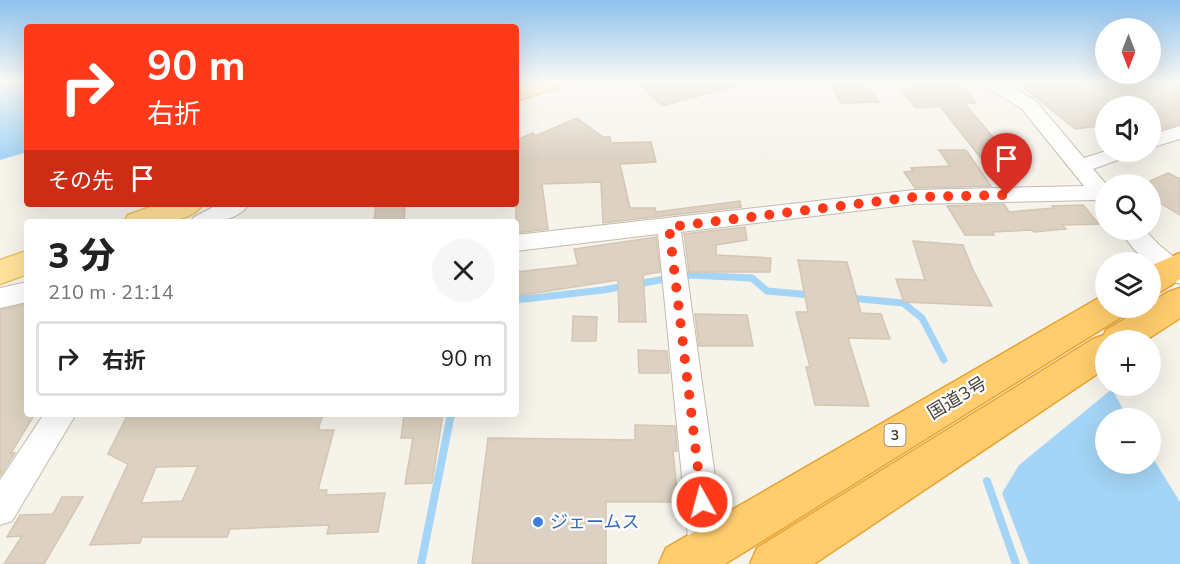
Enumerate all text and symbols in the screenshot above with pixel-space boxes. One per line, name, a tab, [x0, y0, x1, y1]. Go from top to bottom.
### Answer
north arrow	[1095, 18, 1161, 84]
map controls	[1095, 18, 1161, 474]
text: 90 m	[147, 38, 246, 95]
icon: right	[48, 48, 126, 126]
text: 右折	[147, 96, 201, 133]
button: sound	[1095, 96, 1161, 162]
pin	[981, 133, 1032, 195]
icon: arrive	[990, 142, 1023, 175]
icon: arrive	[126, 162, 159, 195]
text: その先	[48, 166, 114, 196]
button: search	[1095, 174, 1161, 240]
text: 3 分	[48, 232, 116, 281]
button: close	[432, 239, 495, 302]
button: layers	[1095, 252, 1161, 318]
text: 210 m · 21:14	[48, 279, 174, 306]
button: +	[1095, 330, 1161, 396]
icon: right	[51, 342, 84, 375]
text: 90 m	[441, 344, 492, 374]
text: 右折	[102, 346, 146, 376]
street label: 国道3号	[923, 371, 991, 425]
button: −	[1095, 408, 1161, 474]
road number: 3	[884, 424, 906, 446]
position arrow	[670, 470, 734, 534]
place label: ジェームス	[550, 510, 639, 534]
marker: ジェームス	[531, 515, 545, 529]

